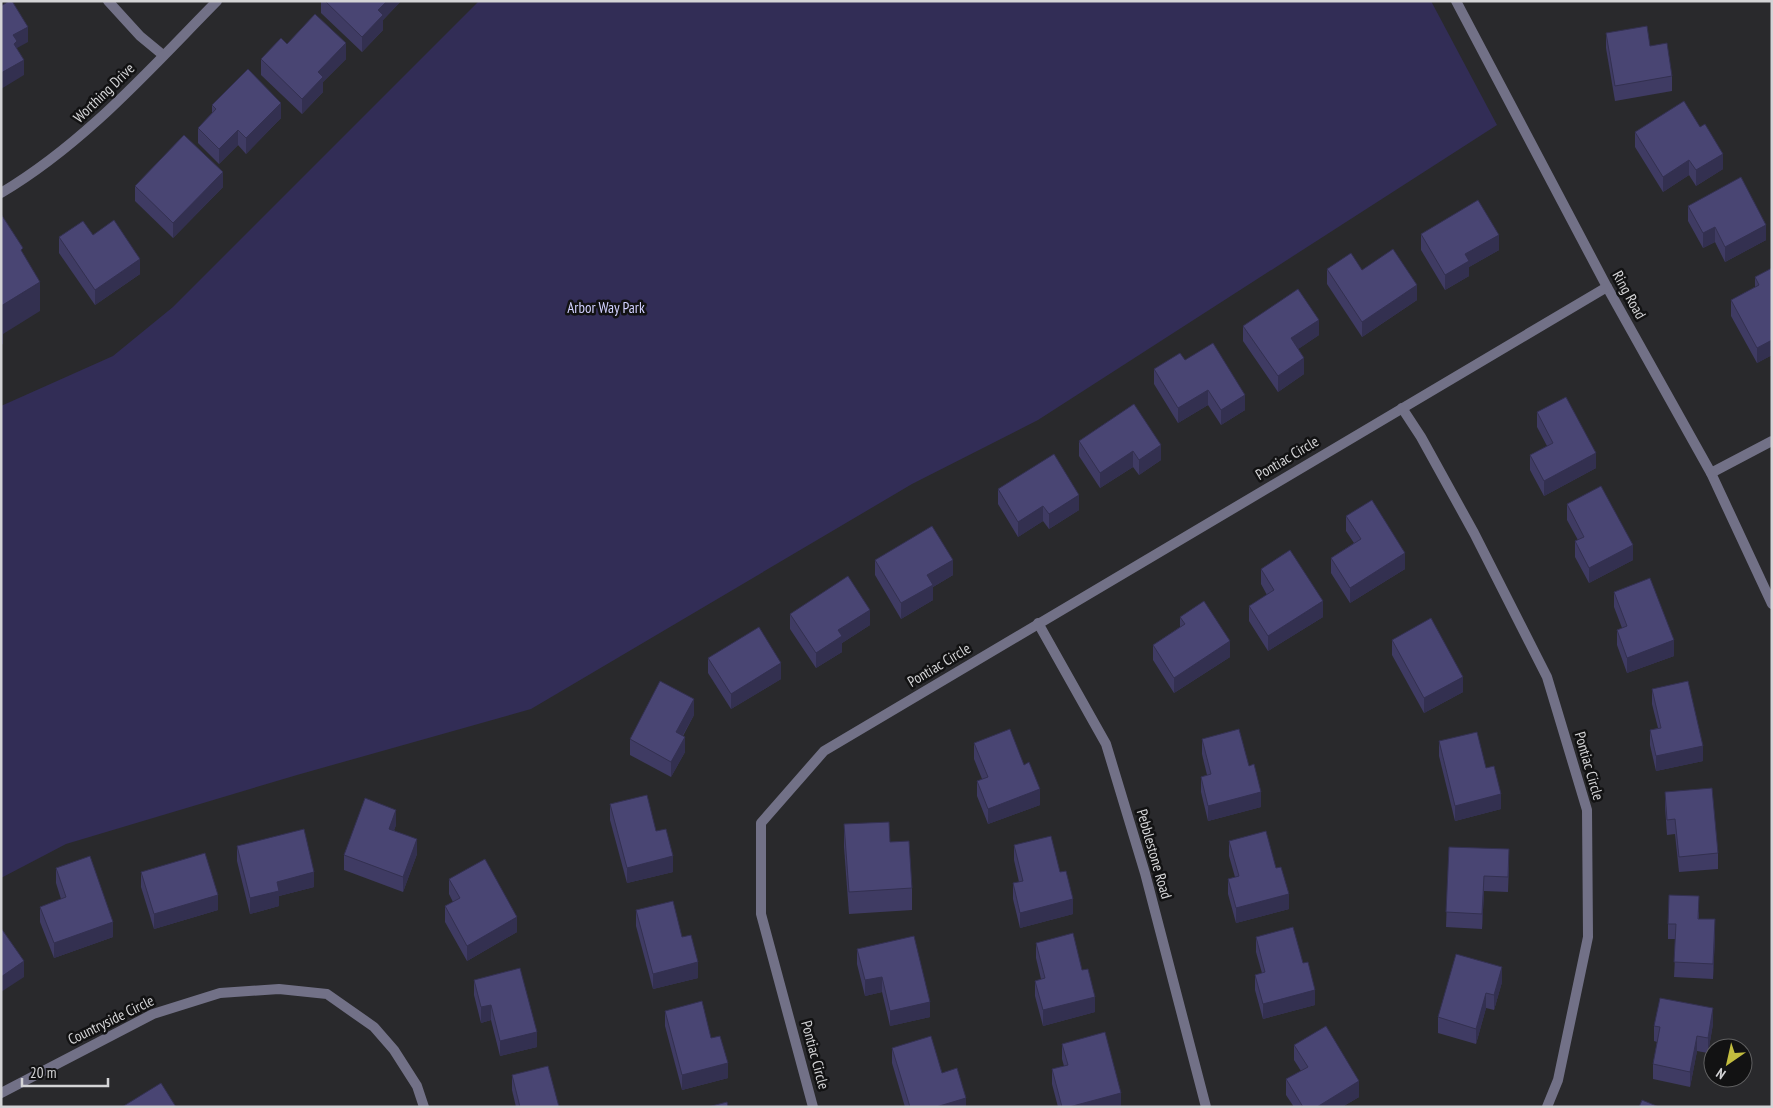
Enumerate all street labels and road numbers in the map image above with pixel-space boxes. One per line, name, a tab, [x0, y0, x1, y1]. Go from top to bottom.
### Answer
street label: Worthing Drive	[69, 59, 138, 127]
street label: Ring Road	[1608, 267, 1650, 322]
street label: Pontiac Circle	[1252, 431, 1322, 484]
street label: Pontiac Circle	[904, 638, 974, 691]
street label: Pontiac Circle	[1571, 729, 1608, 802]
street label: Pebblestone Road	[1133, 807, 1176, 901]
street label: Countryside Circle	[65, 991, 157, 1049]
street label: Pontiac Circle	[797, 1018, 834, 1091]

